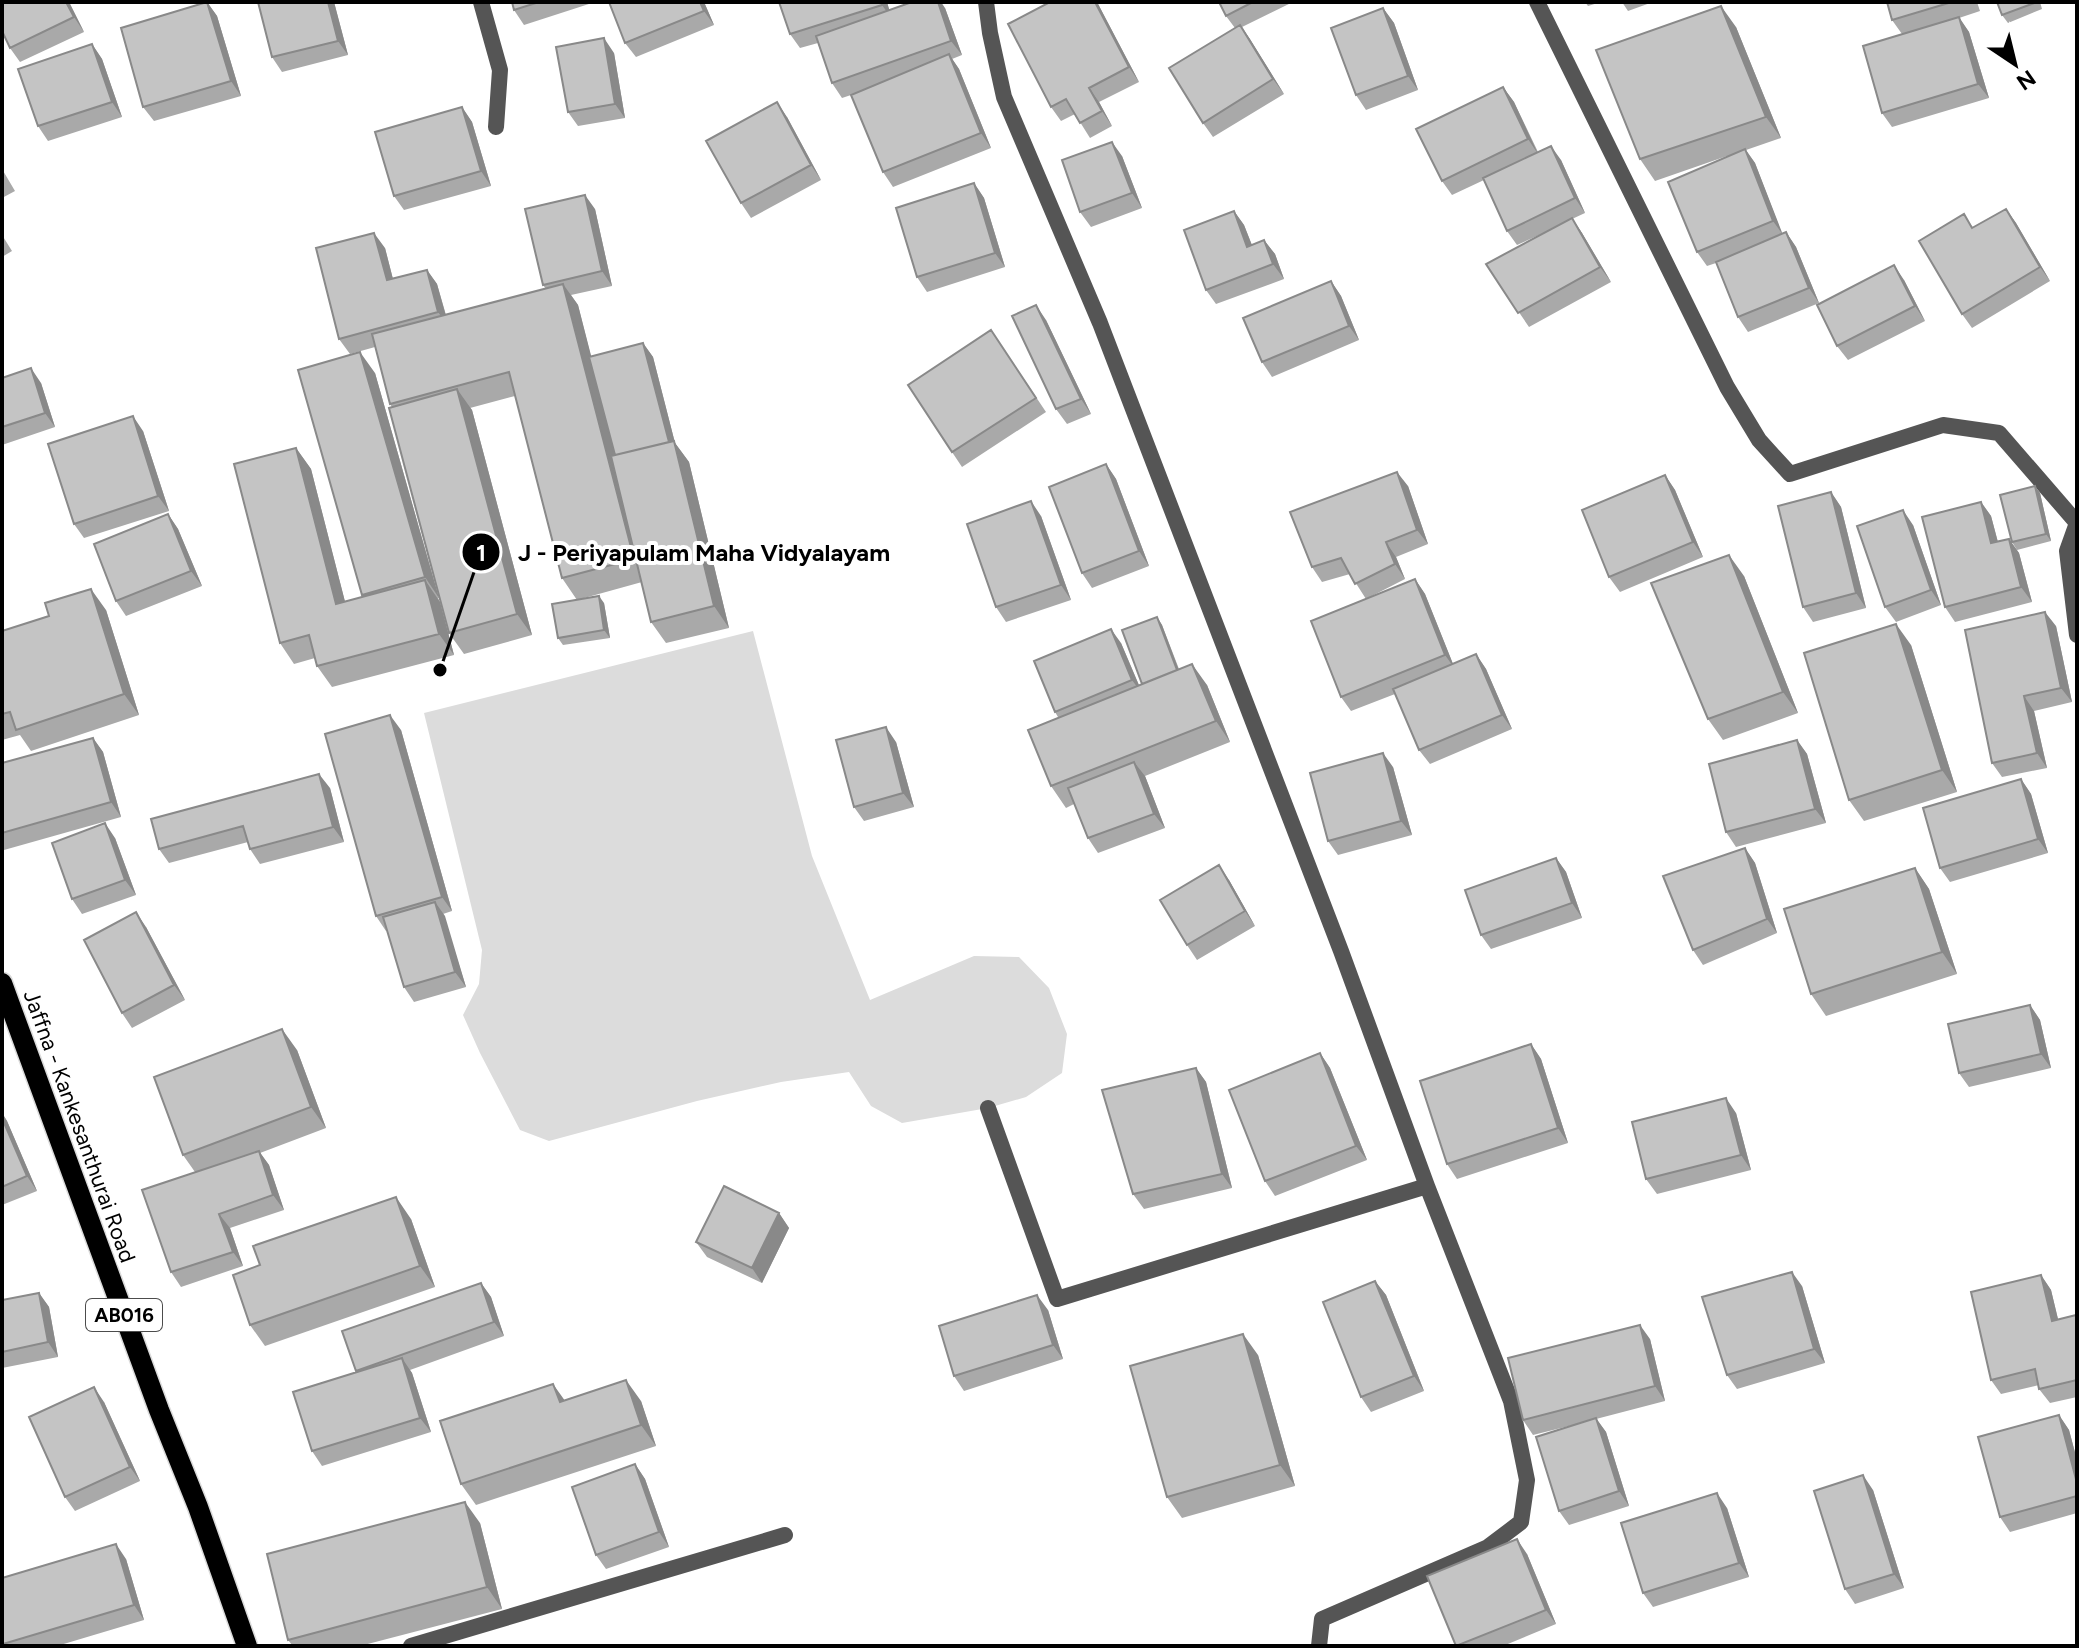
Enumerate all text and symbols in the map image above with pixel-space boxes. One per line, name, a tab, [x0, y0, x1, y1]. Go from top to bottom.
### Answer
north arrow	[1975, 24, 2055, 104]
text: N	[2011, 64, 2041, 96]
callout: J - Periyapulam Maha Vidyalayam	[461, 528, 906, 576]
text: 1	[476, 538, 486, 567]
text: J - Periyapulam Maha Vidyalayam	[518, 538, 890, 567]
street label: Jaffna - Kankesanthurai Road	[18, 986, 141, 1266]
road number: AB016	[86, 1299, 162, 1331]

